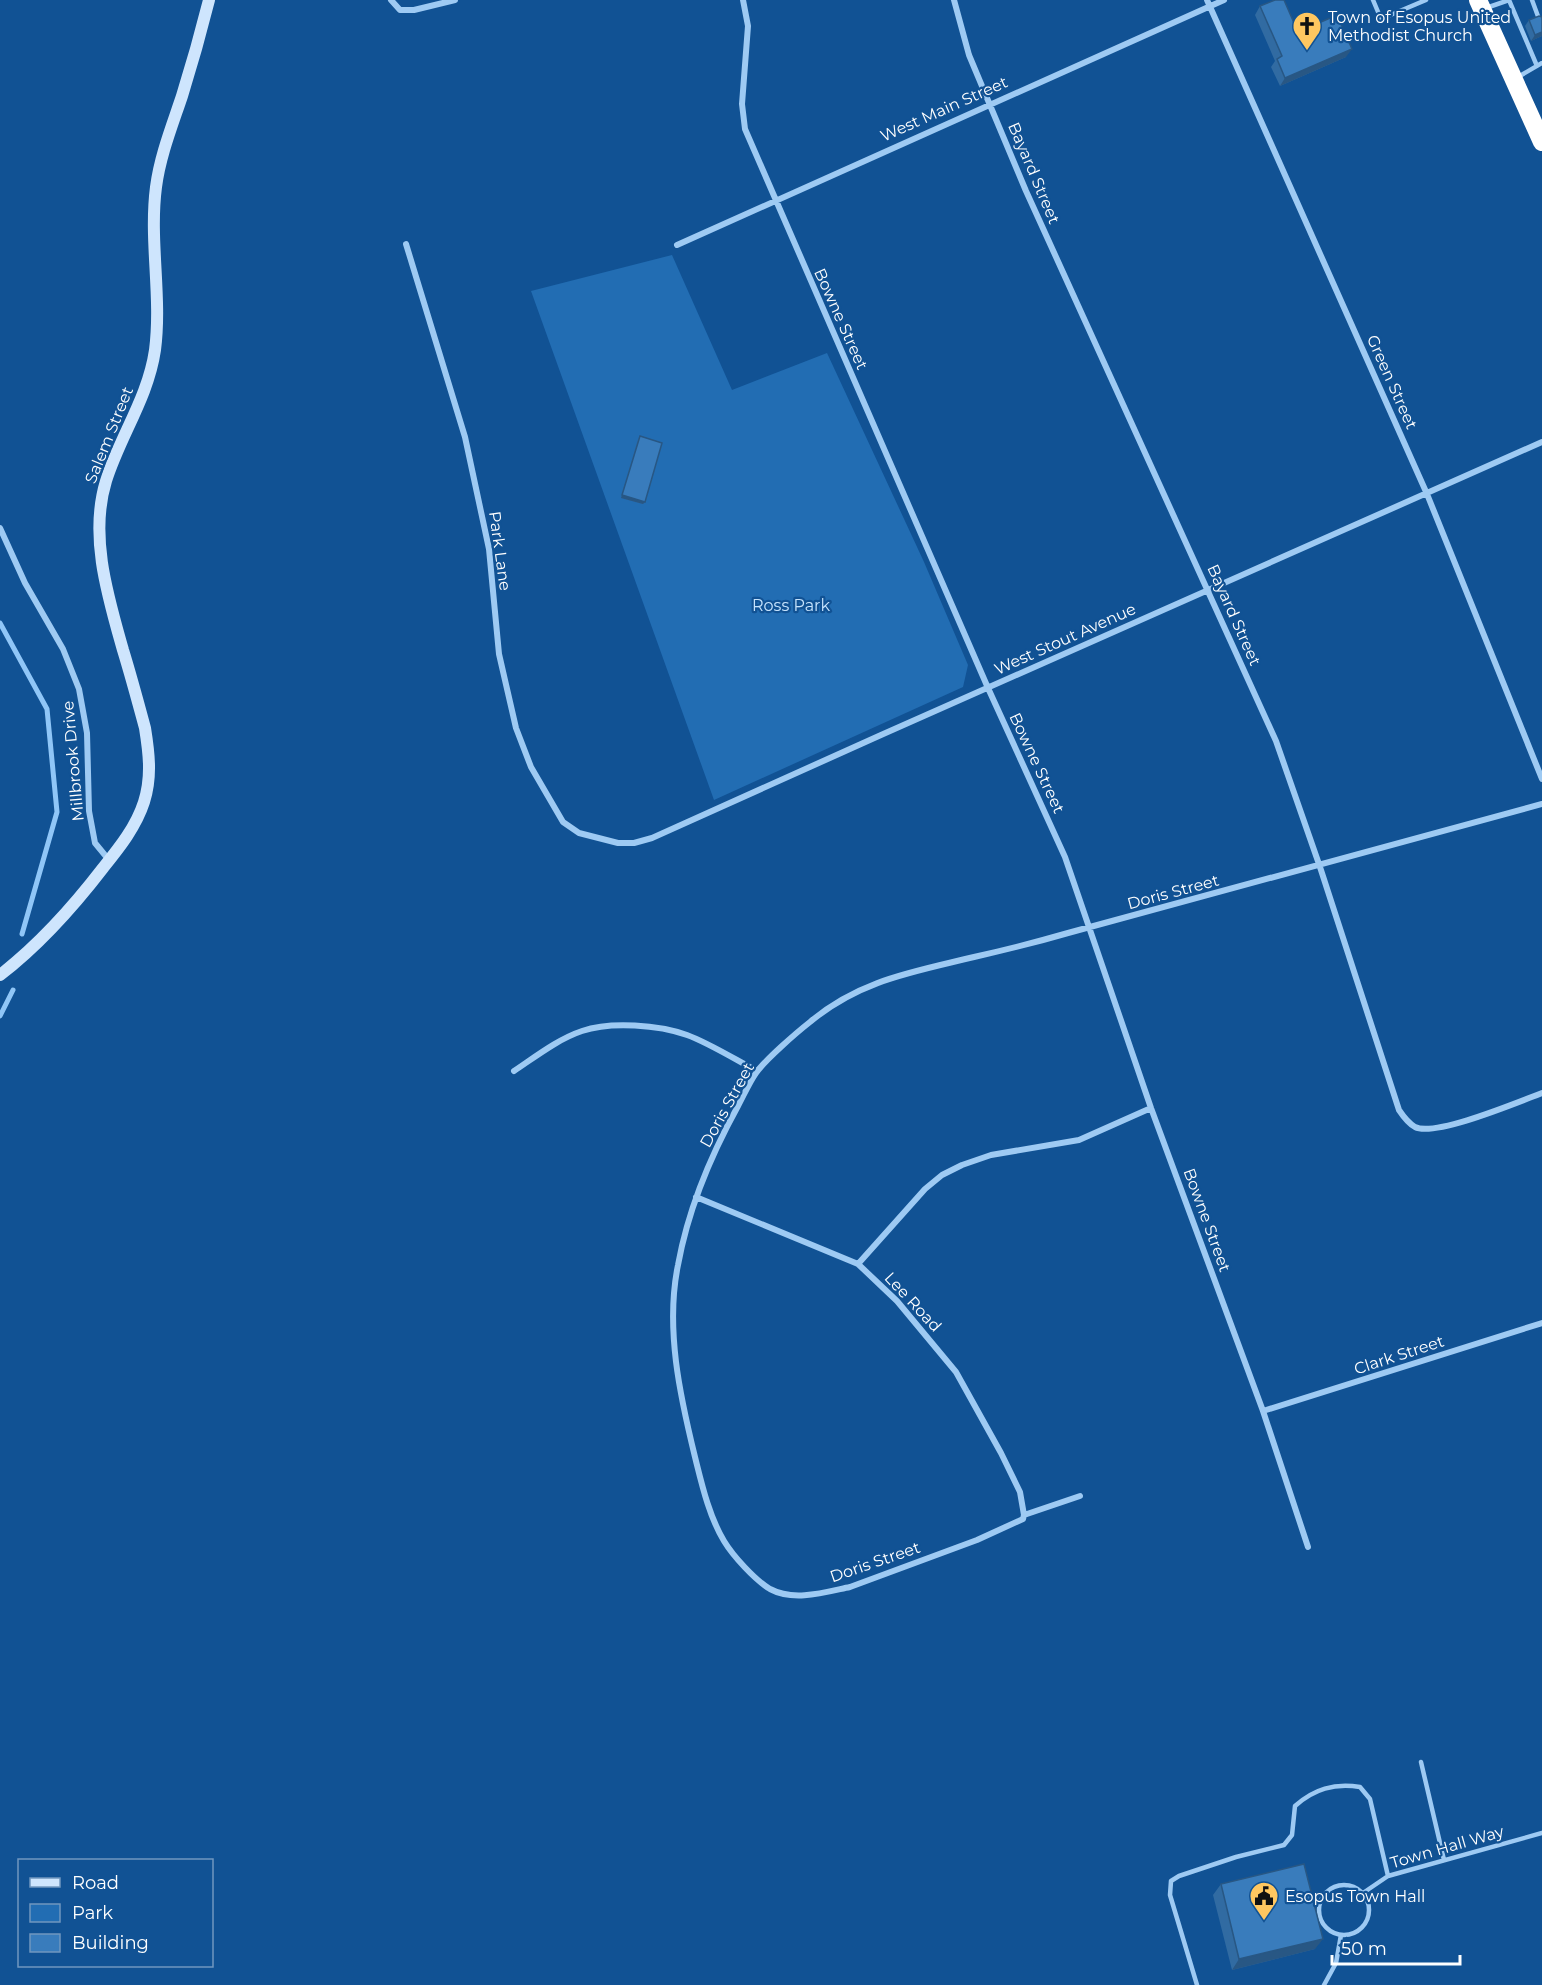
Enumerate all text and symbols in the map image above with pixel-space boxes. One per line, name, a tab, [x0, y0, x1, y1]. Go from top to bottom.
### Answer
place label: Town of Esopus United Methodist Church	[1328, 8, 1511, 45]
church icon: Town of Esopus United Methodist Church	[1291, 10, 1323, 52]
street label: West Main Street	[877, 72, 1011, 146]
street label: Bayard Street	[1004, 119, 1064, 227]
street label: Bowne Street	[810, 265, 872, 373]
street label: Green Street	[1363, 332, 1421, 433]
street label: Salem Street	[81, 383, 137, 486]
street label: Park Lane	[485, 510, 515, 592]
street label: Bayard Street	[1203, 562, 1265, 669]
park label: Ross Park	[752, 596, 830, 615]
street label: West Stout Avenue	[991, 599, 1139, 679]
street label: Millbrook Drive	[58, 700, 88, 822]
street label: Bowne Street	[1005, 710, 1069, 817]
street label: Doris Street	[1125, 871, 1221, 913]
street label: Doris Street	[696, 1059, 758, 1151]
street label: Bowne Street	[1179, 1166, 1235, 1275]
street label: Lee Road	[881, 1268, 945, 1336]
street label: Clark Street	[1352, 1331, 1447, 1378]
street label: Doris Street	[827, 1538, 923, 1586]
street label: Town Hall Way	[1388, 1822, 1506, 1872]
legend	[18, 1859, 213, 1967]
text: Road	[72, 1872, 119, 1894]
public building icon: Esopus Town Hall	[1248, 1880, 1280, 1922]
place label: Esopus Town Hall	[1285, 1887, 1425, 1906]
text: Park	[72, 1902, 113, 1924]
scale bar	[1332, 1928, 1460, 1966]
text: Building	[72, 1932, 149, 1954]
text: 50 m	[1341, 1938, 1387, 1960]

